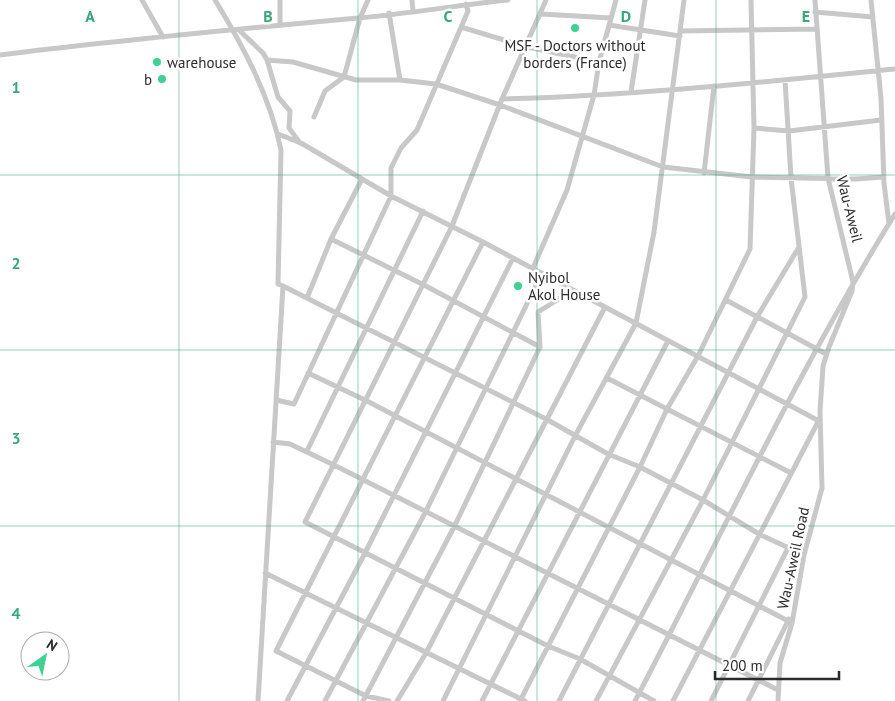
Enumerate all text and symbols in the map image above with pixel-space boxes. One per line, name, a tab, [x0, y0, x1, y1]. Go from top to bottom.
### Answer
text: A	[85, 6, 95, 26]
text: B	[263, 6, 273, 26]
text: C	[444, 6, 453, 26]
text: D	[621, 6, 631, 26]
text: E	[802, 6, 810, 26]
marker: MSF - Doctors without borders (France)	[569, 22, 581, 34]
place label: MSF - Doctors without borders (France)	[504, 36, 646, 72]
place label: warehouse	[167, 53, 236, 72]
marker: warehouse	[151, 56, 163, 68]
place label: b	[144, 70, 152, 89]
marker: b	[156, 73, 168, 85]
text: 1	[11, 77, 21, 97]
street label: Wau-Aweil	[833, 174, 868, 245]
text: 2	[11, 253, 21, 273]
place label: Nyibol Akol House	[528, 268, 600, 304]
marker: Nyibol Akol House	[512, 280, 524, 292]
text: 3	[11, 428, 21, 448]
street label: Wau-Aweil Road	[773, 505, 813, 611]
text: 4	[11, 603, 21, 623]
north arrow	[20, 631, 70, 681]
text: N	[43, 635, 61, 655]
scale bar	[715, 648, 839, 680]
text: 200 m	[722, 656, 763, 675]

